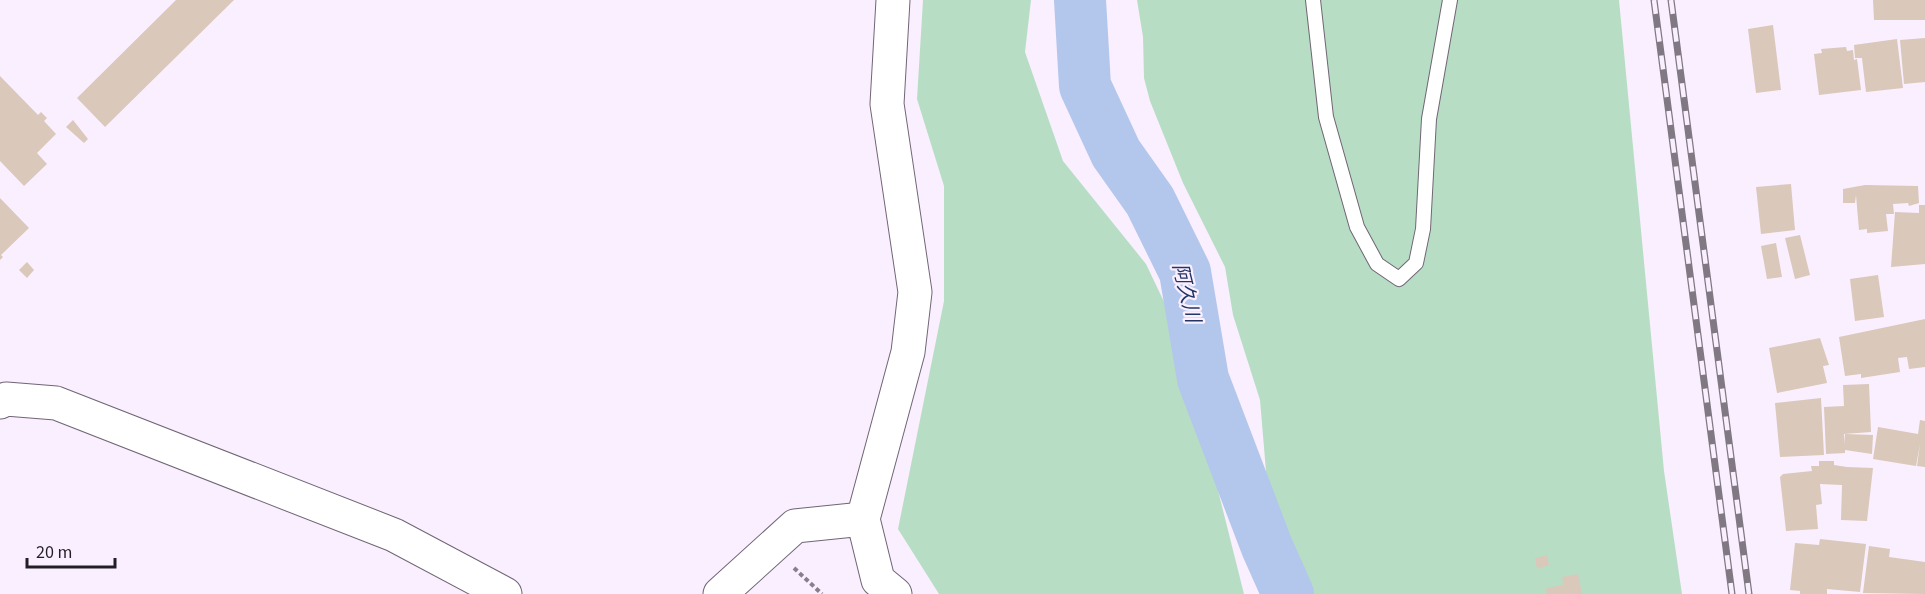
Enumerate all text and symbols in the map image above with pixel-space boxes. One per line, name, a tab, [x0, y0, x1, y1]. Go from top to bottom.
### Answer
water label: 阿久川	[1165, 261, 1207, 327]
scale bar	[27, 531, 116, 569]
text: 20 m	[36, 540, 72, 565]

